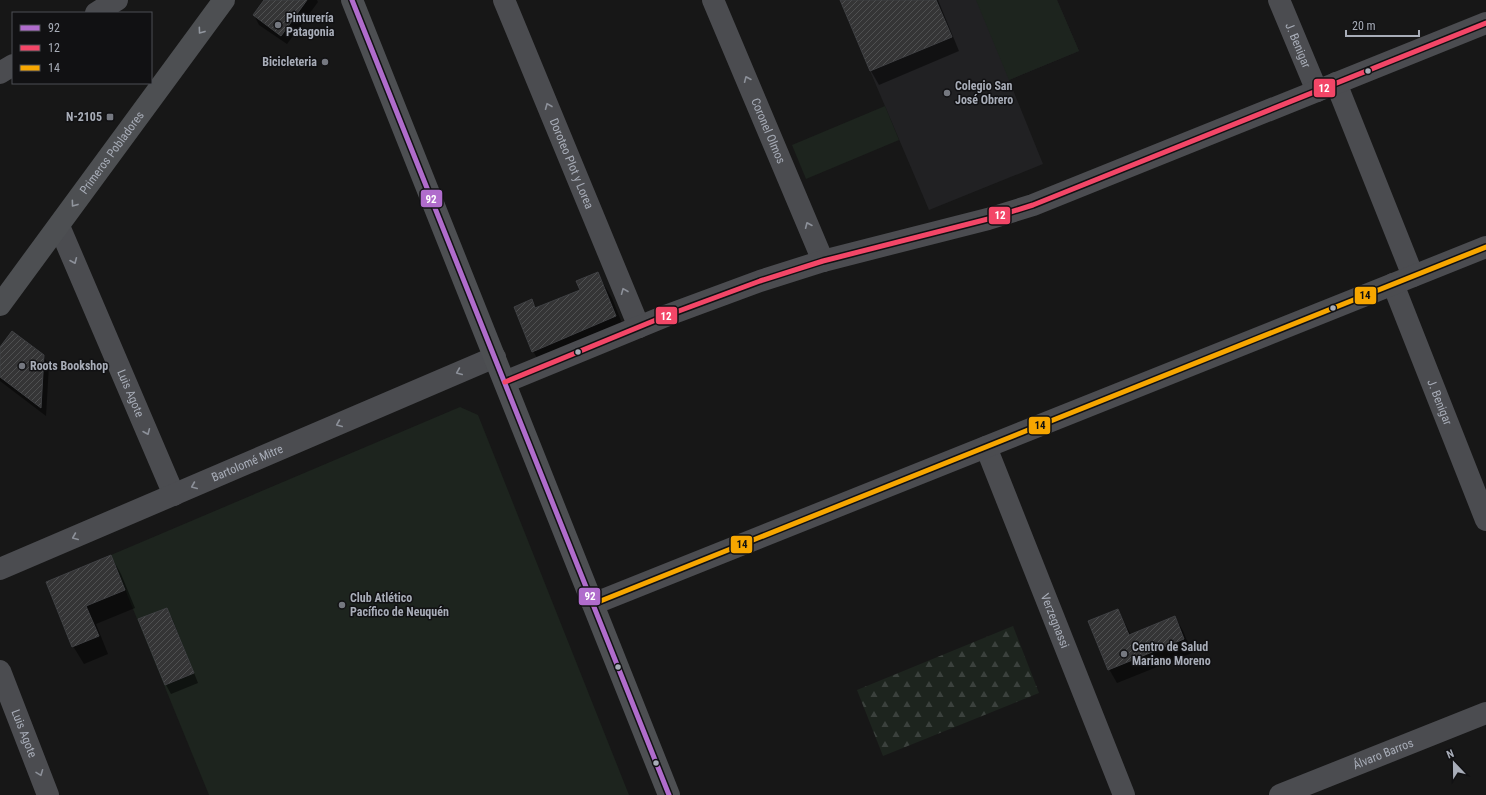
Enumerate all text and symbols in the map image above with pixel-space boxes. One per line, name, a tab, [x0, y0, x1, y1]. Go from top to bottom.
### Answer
place label: Pinturería Patagonia	[286, 11, 335, 39]
legend	[12, 12, 152, 84]
scale bar	[1346, 12, 1419, 38]
text: 20 m	[1352, 19, 1376, 33]
marker: Pinturería Patagonia	[273, 20, 283, 30]
street label: J. Benigar	[1282, 20, 1314, 70]
text: 92	[48, 21, 60, 35]
one-way arrow	[199, 27, 206, 34]
text: 12	[48, 41, 60, 55]
place label: Bicicleteria	[262, 55, 317, 69]
marker: Bicicleteria	[320, 57, 330, 67]
text: 14	[48, 61, 60, 75]
unlabelled marker	[1363, 66, 1373, 76]
one-way arrow	[743, 76, 751, 83]
line badge: 12	[1313, 78, 1336, 98]
place label: Colegio San José Obrero	[955, 79, 1013, 107]
text: 12	[1318, 82, 1330, 95]
marker: Colegio San José Obrero	[942, 88, 952, 98]
street label: Coronel Olmos	[748, 96, 788, 166]
one-way arrow	[544, 103, 552, 110]
street label: Primeros Pobladores	[77, 109, 147, 197]
place label: N-2105	[66, 110, 102, 124]
marker: N-2105	[105, 112, 115, 122]
street label: Doroteo Plot y Lorea	[547, 116, 597, 211]
line badge: 92	[420, 189, 443, 208]
text: 92	[425, 193, 437, 206]
one-way arrow	[72, 200, 79, 207]
line badge: 12	[988, 206, 1011, 225]
text: 12	[994, 209, 1006, 222]
one-way arrow	[805, 221, 813, 229]
one-way arrow	[69, 257, 77, 265]
line badge: 14	[1354, 286, 1377, 305]
one-way arrow	[620, 288, 628, 295]
text: 14	[1359, 289, 1371, 302]
unlabelled marker	[1328, 303, 1338, 313]
line badge: 12	[655, 306, 678, 325]
text: 12	[660, 310, 672, 323]
unlabelled marker	[573, 347, 583, 357]
place label: Roots Bookshop	[30, 359, 108, 373]
marker: Roots Bookshop	[17, 361, 27, 371]
street label: Luis Agote	[114, 367, 147, 420]
one-way arrow	[455, 368, 462, 376]
street label: J. Benigar	[1424, 377, 1455, 427]
line badge: 14	[1028, 416, 1051, 435]
one-way arrow	[336, 419, 343, 427]
text: 14	[1034, 419, 1046, 432]
one-way arrow	[142, 428, 150, 436]
street label: Bartolomé Mitre	[209, 441, 286, 485]
one-way arrow	[191, 481, 198, 489]
one-way arrow	[71, 532, 79, 540]
line badge: 14	[730, 535, 753, 554]
text: 14	[736, 538, 748, 551]
line badge: 92	[578, 587, 601, 606]
text: 92	[584, 590, 596, 603]
place label: Club Atlético Pacífico de Neuquén	[350, 591, 449, 619]
street label: Verzegnassi	[1038, 591, 1072, 650]
marker: Club Atlético Pacífico de Neuquén	[337, 600, 347, 610]
place label: Centro de Salud Mariano Moreno	[1132, 640, 1211, 668]
marker: Centro de Salud Mariano Moreno	[1119, 649, 1129, 659]
unlabelled marker	[613, 662, 623, 672]
street label: Luis Agote	[9, 707, 40, 760]
street label: Álvaro Barros	[1351, 736, 1415, 772]
north arrow	[1434, 743, 1474, 783]
text: N	[1445, 747, 1456, 761]
unlabelled marker	[651, 758, 661, 768]
one-way arrow	[35, 769, 43, 776]

